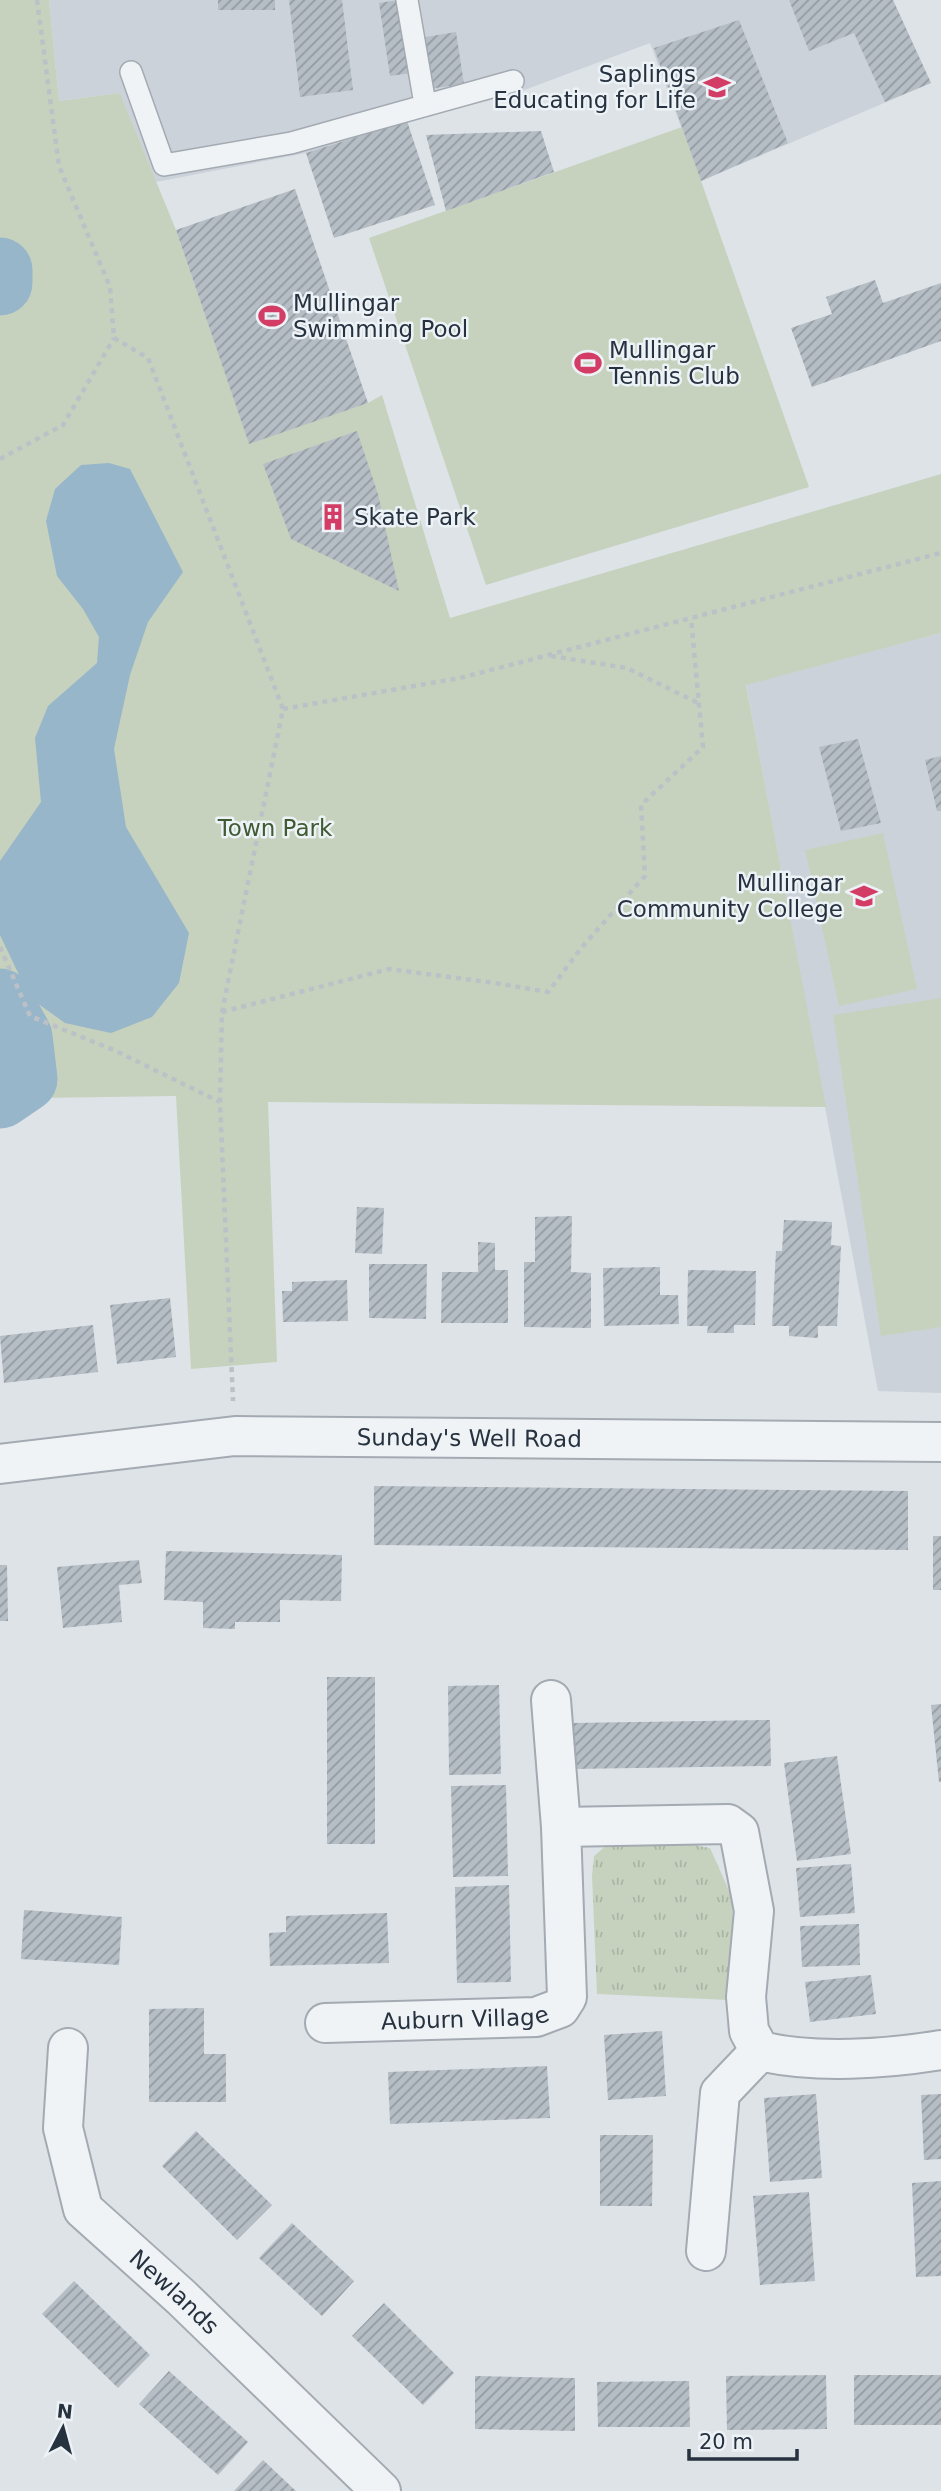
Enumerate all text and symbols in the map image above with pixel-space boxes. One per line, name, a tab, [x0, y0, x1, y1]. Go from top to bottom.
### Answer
place label: Saplings Educating for Life	[493, 61, 696, 113]
school or university icon: Saplings Educating for Life	[702, 72, 732, 102]
place label: Mullingar Swimming Pool	[293, 290, 468, 342]
sports icon: Mullingar Swimming Pool	[257, 301, 287, 331]
place label: Mullingar Tennis Club	[608, 337, 740, 389]
sports icon: Mullingar Tennis Club	[573, 348, 603, 378]
building icon: Skate Park	[318, 502, 348, 532]
place label: Skate Park	[354, 504, 476, 530]
park label: Town Park	[217, 815, 333, 841]
place label: Mullingar Community College	[617, 870, 844, 922]
school or university icon: Mullingar Community College	[849, 881, 879, 911]
street label: Sunday's Well Road	[357, 1424, 582, 1452]
street label: Auburn Village	[381, 2000, 553, 2034]
street label: Newlands	[125, 2244, 224, 2339]
north arrow	[28, 2393, 98, 2463]
text: N	[56, 2399, 74, 2423]
scale bar	[689, 2418, 797, 2462]
text: 20 m	[699, 2430, 753, 2454]

